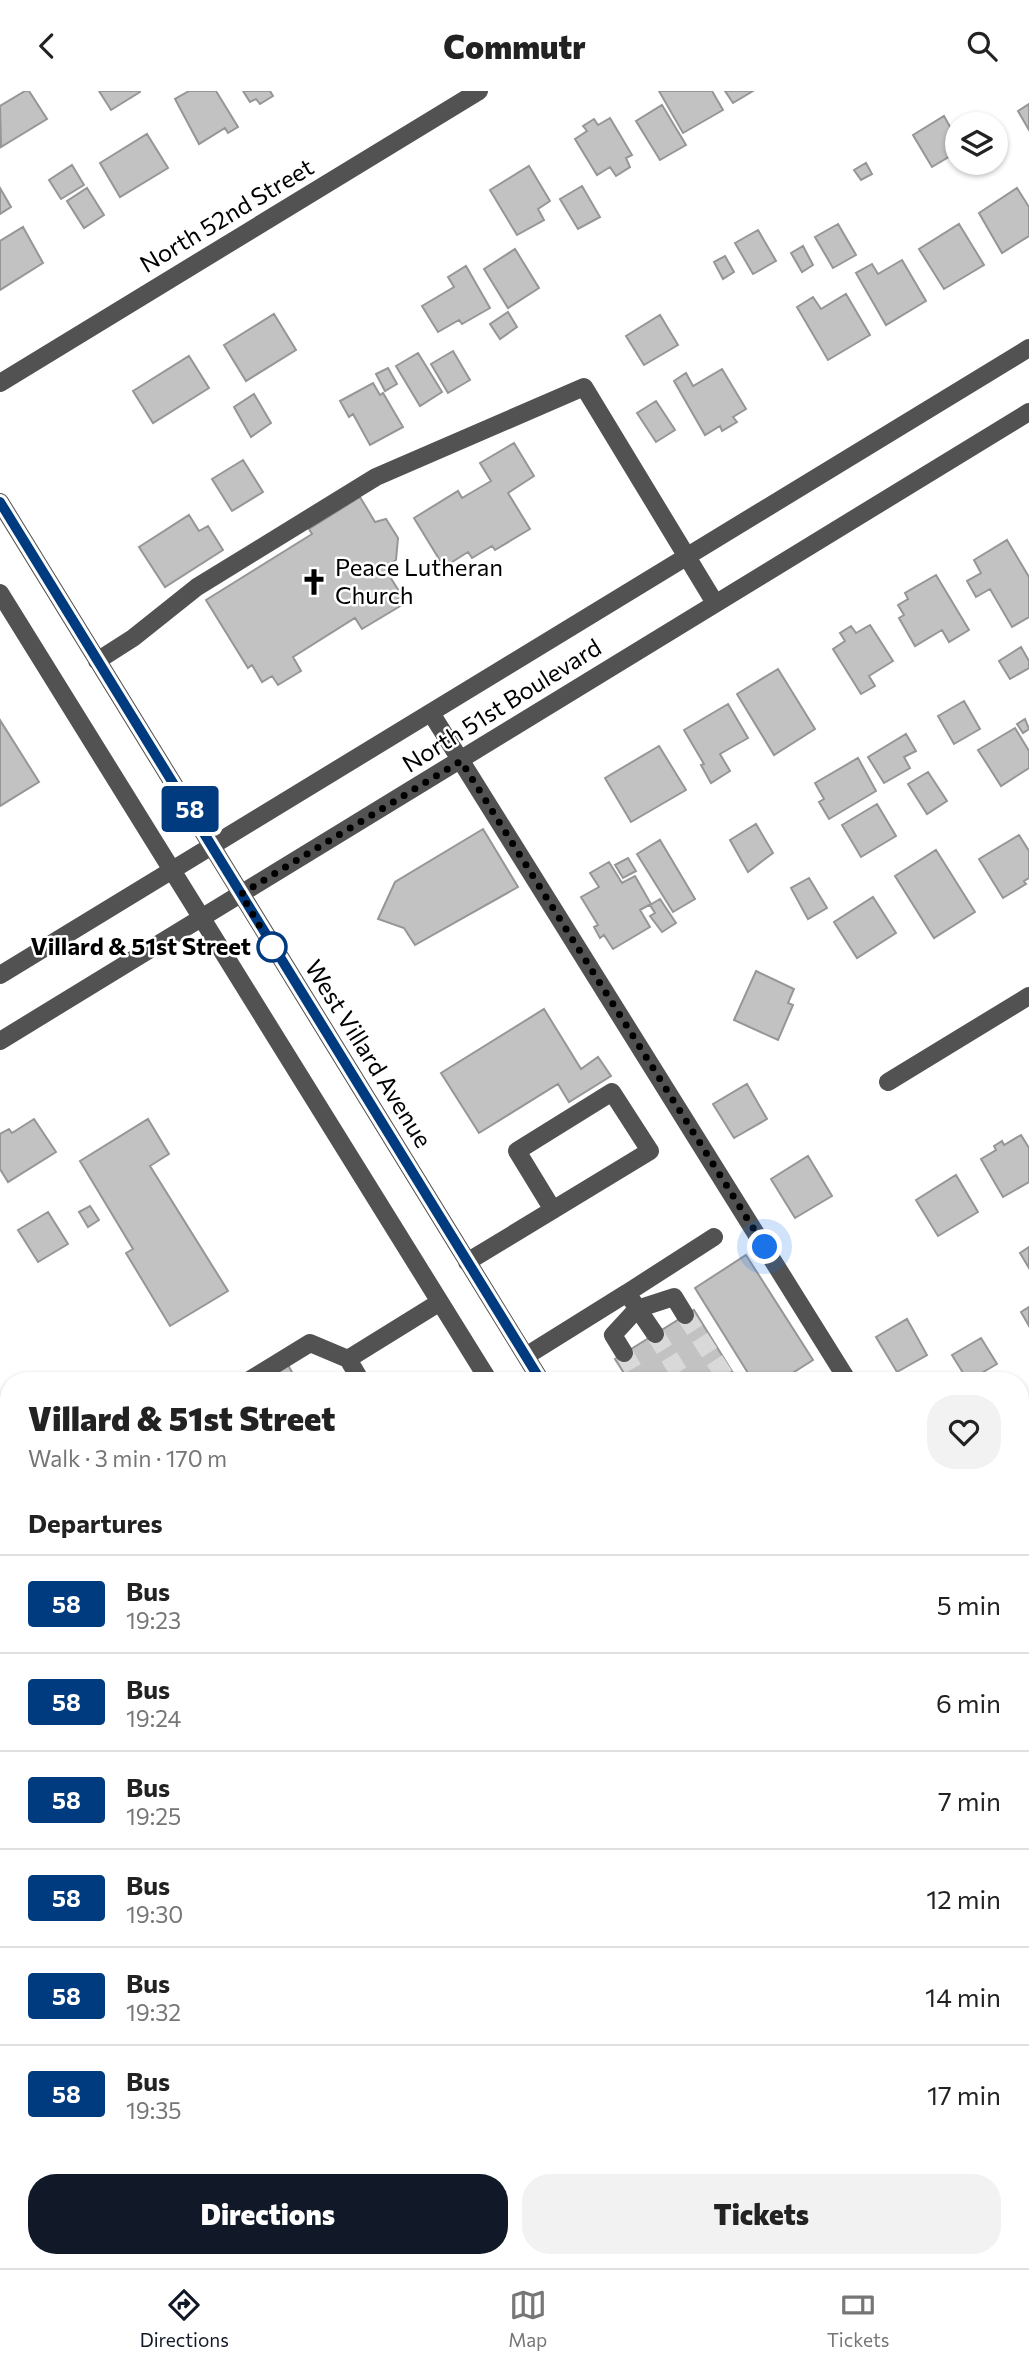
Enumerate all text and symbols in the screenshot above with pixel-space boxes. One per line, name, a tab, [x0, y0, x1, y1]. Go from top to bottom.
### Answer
text: Commutr	[443, 26, 586, 66]
icon: back	[28, 27, 66, 65]
icon: search	[963, 27, 1001, 65]
map controls	[945, 112, 1008, 175]
button: layers	[945, 112, 1008, 175]
street label: North 52nd Street	[134, 151, 318, 278]
place label: Peace Lutheran Church	[335, 552, 503, 609]
church icon: Peace Lutheran Church	[299, 567, 329, 597]
street label: North 51st Boulevard	[396, 632, 606, 778]
line badge: 58	[158, 786, 221, 832]
text: 58	[176, 794, 204, 823]
place label: Villard & 51st Street	[31, 931, 251, 960]
marker: Villard & 51st Street	[257, 932, 287, 962]
street label: West Villard Avenue	[300, 954, 439, 1152]
your location	[747, 1229, 782, 1264]
button: heart	[927, 1395, 1001, 1469]
text: Villard & 51st Street	[28, 1397, 336, 1438]
text: Walk · 3 min · 170 m	[28, 1444, 227, 1472]
text: Departures	[28, 1507, 163, 1538]
text: Bus	[126, 1575, 170, 1606]
text: 58	[52, 1589, 81, 1618]
text: 5 min	[937, 1589, 1001, 1620]
text: 19:23	[126, 1606, 181, 1634]
text: Bus	[126, 1673, 170, 1704]
text: 58	[52, 1687, 81, 1716]
text: 6 min	[936, 1687, 1001, 1718]
text: 19:24	[126, 1704, 181, 1732]
text: Bus	[126, 1771, 170, 1802]
text: 58	[52, 1785, 81, 1814]
text: 7 min	[938, 1785, 1001, 1816]
text: 19:25	[126, 1802, 181, 1830]
text: Bus	[126, 1869, 170, 1900]
text: 58	[52, 1883, 81, 1912]
text: 12 min	[926, 1883, 1001, 1914]
text: 19:30	[126, 1900, 183, 1928]
text: Bus	[126, 1967, 170, 1998]
text: 58	[52, 1981, 81, 2010]
text: 14 min	[925, 1981, 1001, 2012]
text: 19:32	[126, 1998, 181, 2026]
text: Bus	[126, 2065, 170, 2096]
text: 58	[52, 2079, 81, 2108]
text: 17 min	[927, 2079, 1001, 2110]
text: 19:35	[126, 2096, 182, 2124]
button: Directions	[28, 2174, 508, 2254]
button: Tickets	[522, 2174, 1001, 2254]
tab: Directions	[140, 2286, 229, 2351]
tab: Map	[508, 2286, 547, 2351]
tab: Tickets	[827, 2286, 889, 2351]

